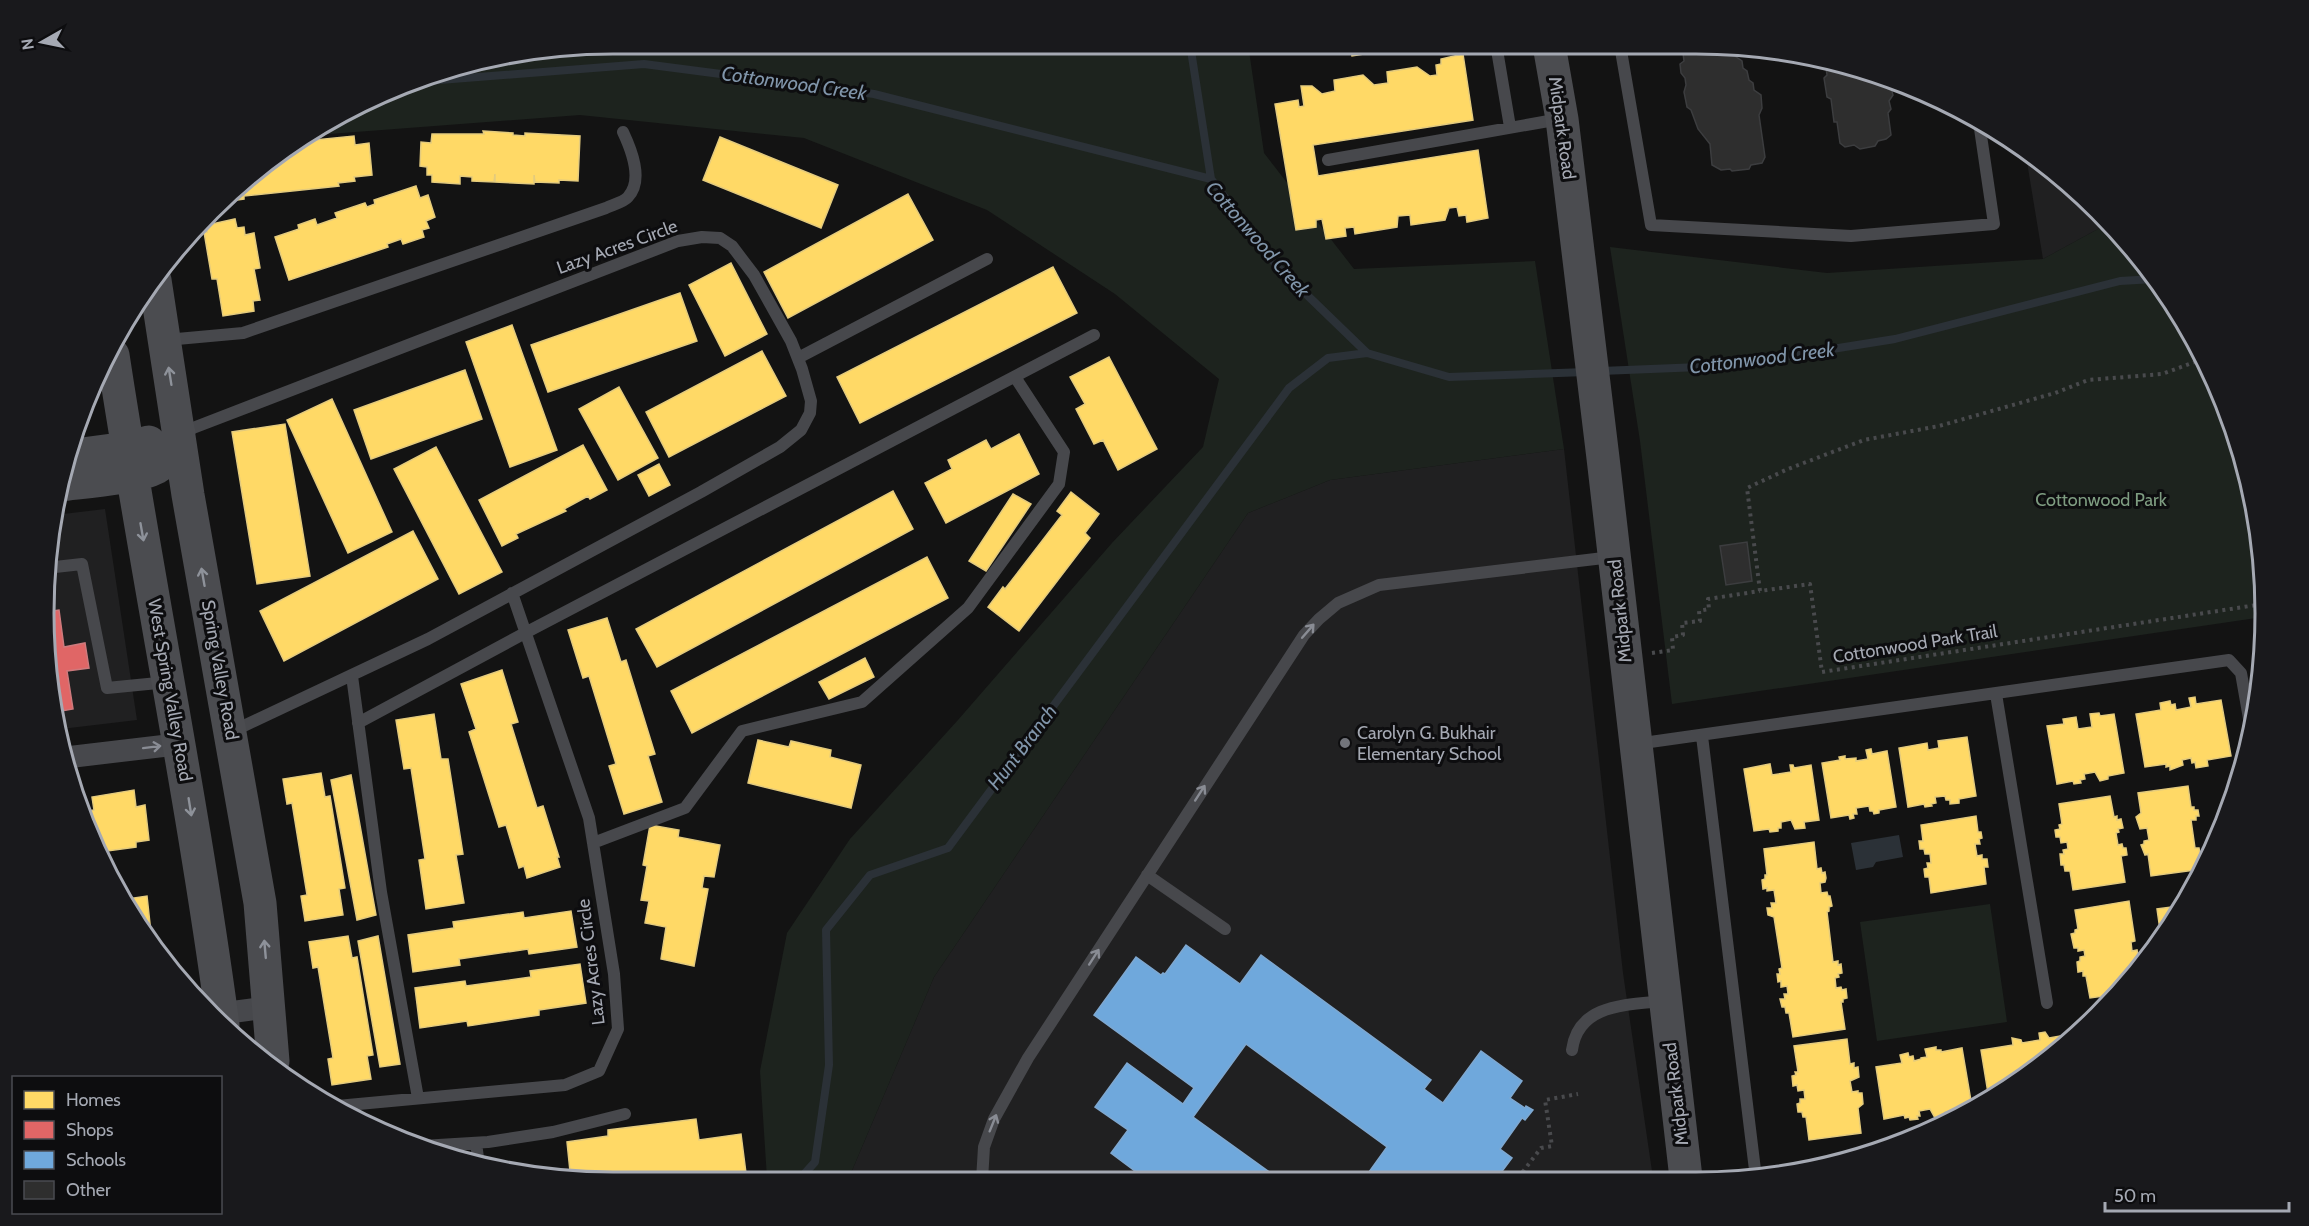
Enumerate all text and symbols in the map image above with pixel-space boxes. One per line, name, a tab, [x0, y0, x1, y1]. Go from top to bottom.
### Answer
north arrow	[12, 12, 72, 72]
text: N	[17, 37, 38, 51]
water label: Cottonwood Creek	[720, 61, 869, 105]
street label: Midpark Road	[1544, 75, 1580, 181]
water label: Cottonwood Creek	[1201, 176, 1316, 303]
street label: Lazy Acres Circle	[554, 215, 680, 279]
water label: Cottonwood Creek	[1688, 337, 1837, 379]
one-way arrow	[164, 366, 175, 386]
park label: Cottonwood Park	[2035, 489, 2168, 511]
one-way arrow	[137, 522, 148, 541]
street label: Midpark Road	[1604, 558, 1636, 664]
one-way arrow	[197, 567, 208, 587]
street label: West Spring Valley Road	[143, 597, 197, 783]
street label: Spring Valley Road	[197, 598, 243, 742]
street label: Cottonwood Park Trail	[1831, 620, 1999, 668]
one-way arrow	[1301, 624, 1315, 639]
water label: Hunt Branch	[982, 700, 1062, 794]
place label: Carolyn G. Bukhair Elementary School	[1357, 722, 1502, 765]
marker: Carolyn G. Bukhair Elementary School	[1338, 736, 1352, 750]
one-way arrow	[142, 742, 161, 753]
one-way arrow	[1194, 786, 1206, 802]
one-way arrow	[184, 797, 195, 816]
street label: Lazy Acres Circle	[572, 898, 610, 1026]
one-way arrow	[259, 940, 270, 959]
one-way arrow	[1088, 949, 1100, 966]
street label: Midpark Road	[1659, 1041, 1693, 1147]
legend	[12, 1076, 222, 1214]
text: Homes	[66, 1089, 121, 1111]
one-way arrow	[988, 1115, 999, 1133]
text: Shops	[66, 1119, 114, 1141]
text: Schools	[66, 1149, 126, 1171]
scale bar	[2105, 1175, 2290, 1213]
text: Other	[66, 1179, 111, 1201]
text: 50 m	[2114, 1185, 2156, 1207]

